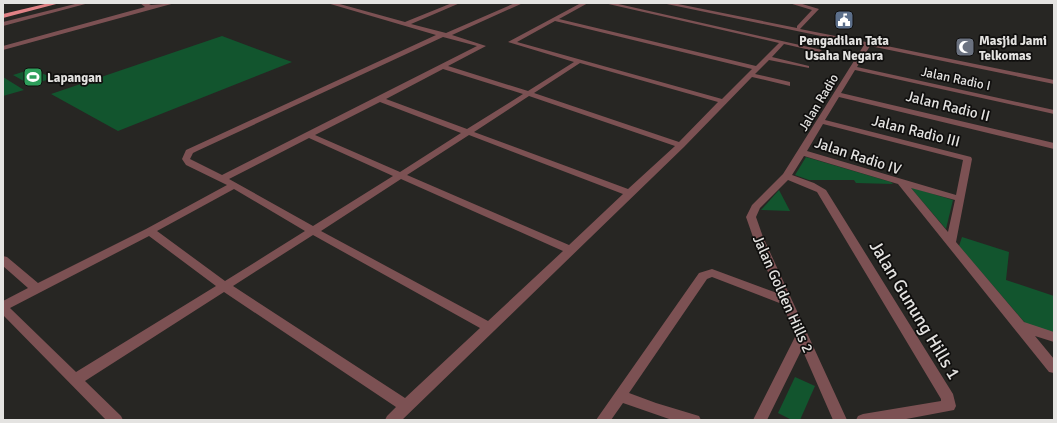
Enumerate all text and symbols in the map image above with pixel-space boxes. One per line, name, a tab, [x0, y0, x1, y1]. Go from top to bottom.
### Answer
public building icon: Pengadilan Tata Usaha Negara	[833, 9, 855, 31]
place label: Pengadilan Tata Usaha Negara	[799, 33, 889, 64]
place label: Masjid Jami Telkomas	[979, 33, 1047, 64]
mosque icon: Masjid Jami Telkomas	[954, 36, 976, 58]
street label: Jalan Radio I	[920, 64, 992, 94]
sports icon: Lapangan	[22, 66, 44, 88]
place label: Lapangan	[47, 70, 102, 86]
street label: Jalan Radio	[796, 71, 842, 134]
street label: Jalan Radio II	[904, 87, 992, 125]
street label: Jalan Radio III	[870, 111, 962, 151]
street label: Jalan Radio IV	[812, 134, 904, 179]
street label: Jalan Golden Hills 2	[749, 232, 817, 356]
street label: Jalan Gunung Hills 1	[865, 237, 965, 383]

